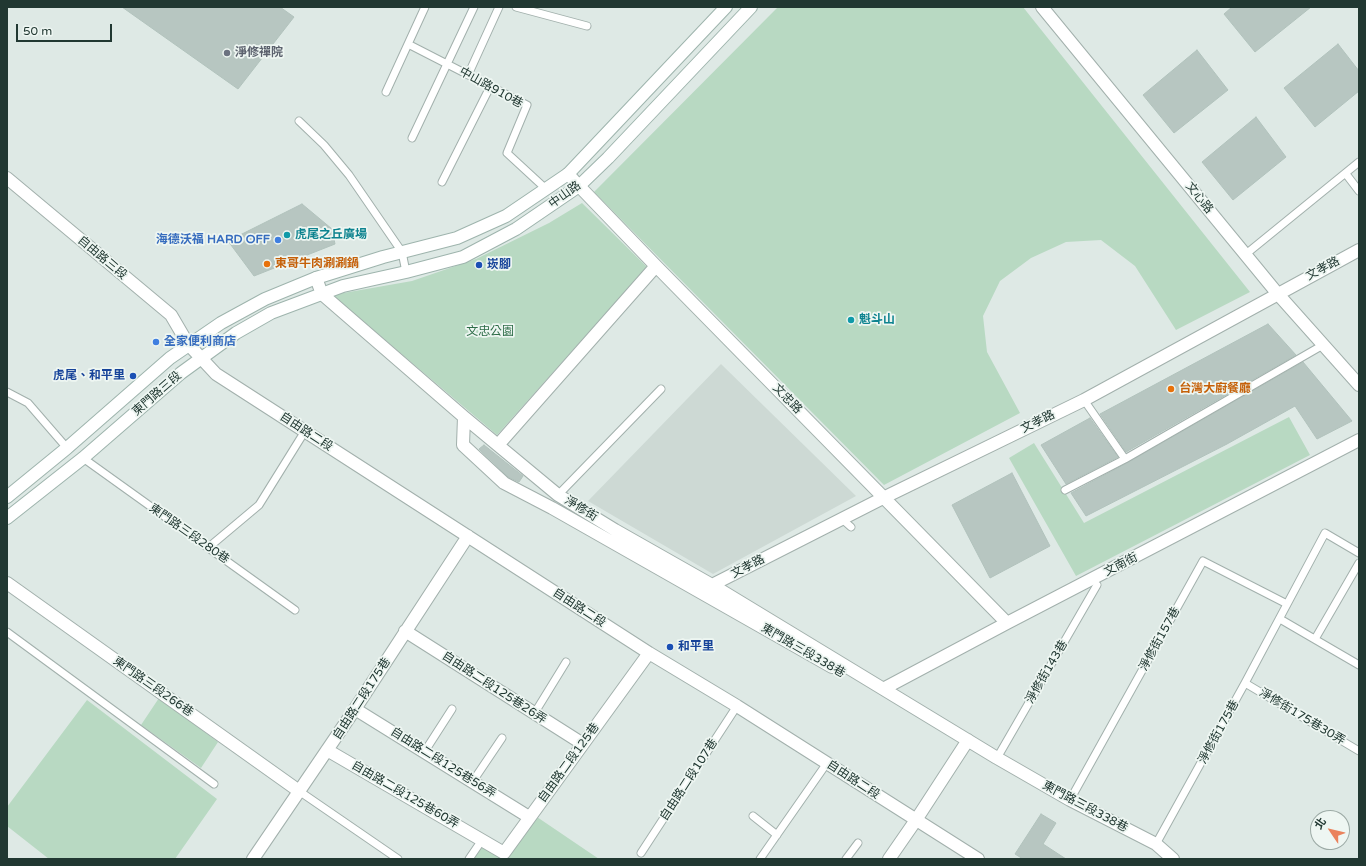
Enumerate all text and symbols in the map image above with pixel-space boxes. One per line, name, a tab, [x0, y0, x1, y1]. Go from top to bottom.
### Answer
scale bar	[18, 16, 114, 42]
text: 50 m	[23, 24, 52, 38]
place label: 淨修禪院	[235, 46, 283, 60]
marker: 淨修禪院	[222, 48, 232, 58]
street label: 中山路910巷	[457, 65, 525, 111]
street label: 中山路	[546, 179, 584, 211]
street label: 文心路	[1182, 179, 1216, 217]
place label: 虎尾之丘廣場	[295, 228, 367, 242]
marker: 虎尾之丘廣場	[282, 230, 292, 240]
street label: 自由路三段	[74, 233, 130, 283]
place label: 海德沃福 HARD OFF	[156, 233, 270, 247]
marker: 海德沃福 HARD OFF	[273, 235, 283, 245]
street label: 文孝路	[1304, 254, 1342, 284]
place label: 東哥牛肉涮涮鍋	[275, 257, 359, 271]
place label: 崁腳	[487, 258, 511, 272]
marker: 東哥牛肉涮涮鍋	[262, 259, 272, 269]
marker: 崁腳	[474, 260, 484, 270]
place label: 魁斗山	[859, 313, 895, 327]
marker: 魁斗山	[846, 315, 856, 325]
park label: 文忠公園	[466, 325, 514, 339]
place label: 全家便利商店	[164, 335, 236, 349]
marker: 全家便利商店	[151, 337, 161, 347]
place label: 虎尾、和平里	[53, 369, 125, 383]
street label: 東門路三段	[130, 369, 184, 419]
marker: 虎尾、和平里	[128, 371, 138, 381]
street label: 文忠路	[769, 381, 805, 417]
place label: 台灣大廚餐廳	[1179, 382, 1251, 396]
marker: 台灣大廚餐廳	[1166, 384, 1176, 394]
street label: 文孝路	[1019, 408, 1057, 436]
street label: 自由路二段	[277, 410, 335, 454]
street label: 淨修街	[562, 493, 600, 525]
street label: 東門路三段280巷	[146, 501, 232, 567]
street label: 文南街	[1102, 550, 1140, 580]
street label: 文孝路	[729, 552, 767, 582]
street label: 自由路二段	[550, 586, 608, 630]
street label: 淨修街157巷	[1137, 605, 1183, 673]
street label: 東門路三段338巷	[758, 621, 848, 681]
street label: 淨修街143巷	[1023, 638, 1071, 706]
place label: 和平里	[678, 640, 714, 654]
marker: 和平里	[665, 642, 675, 652]
street label: 自由路二段125巷26弄	[439, 649, 549, 727]
street label: 東門路三段266巷	[110, 654, 196, 720]
street label: 自由路二段175巷	[330, 655, 394, 743]
street label: 淨修街175巷30弄	[1256, 686, 1348, 748]
street label: 淨修街175巷	[1196, 698, 1242, 766]
street label: 自由路二段125巷	[535, 720, 603, 806]
street label: 自由路二段125巷56弄	[388, 725, 498, 801]
street label: 自由路二段107巷	[657, 736, 721, 824]
street label: 自由路二段125巷60弄	[349, 758, 461, 832]
street label: 自由路二段	[824, 758, 882, 802]
street label: 東門路三段338巷	[1040, 778, 1130, 836]
north arrow	[1310, 810, 1350, 850]
text: 北	[1312, 815, 1329, 832]

